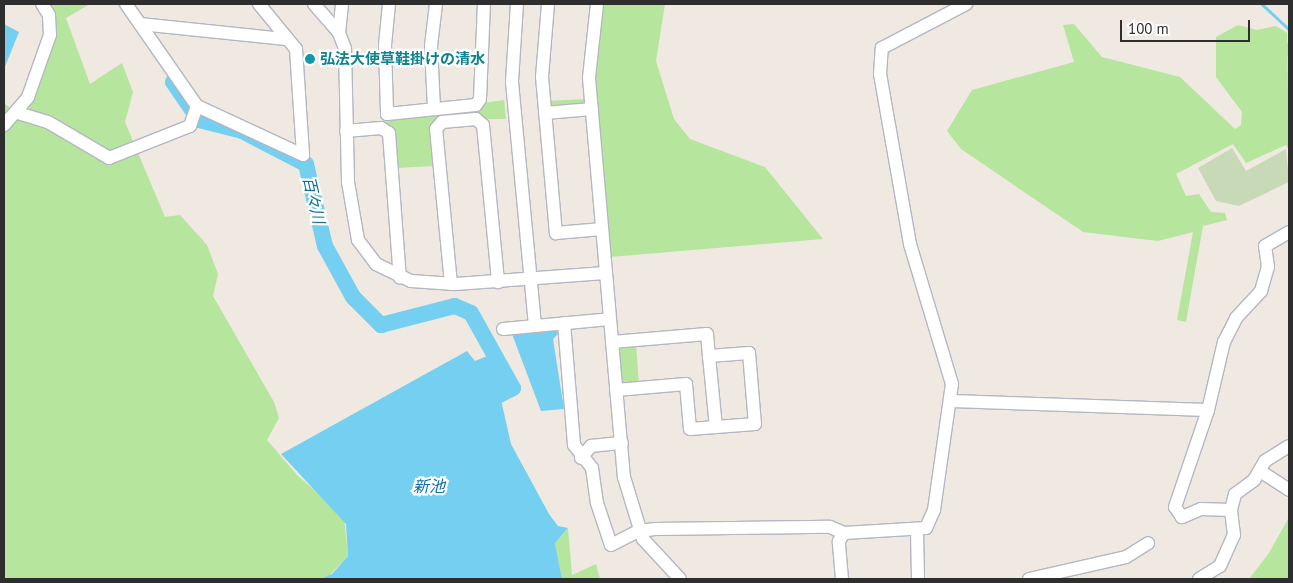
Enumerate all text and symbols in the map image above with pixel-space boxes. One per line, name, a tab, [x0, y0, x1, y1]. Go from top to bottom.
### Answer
scale bar	[1123, 10, 1253, 42]
text: 100 m	[1128, 19, 1169, 38]
place label: 弘法大使草鞋掛けの清水	[320, 50, 485, 68]
marker: 弘法大使草鞋掛けの清水	[304, 53, 316, 65]
water label: 百々川	[299, 174, 329, 226]
water label: 新池	[413, 476, 445, 496]

